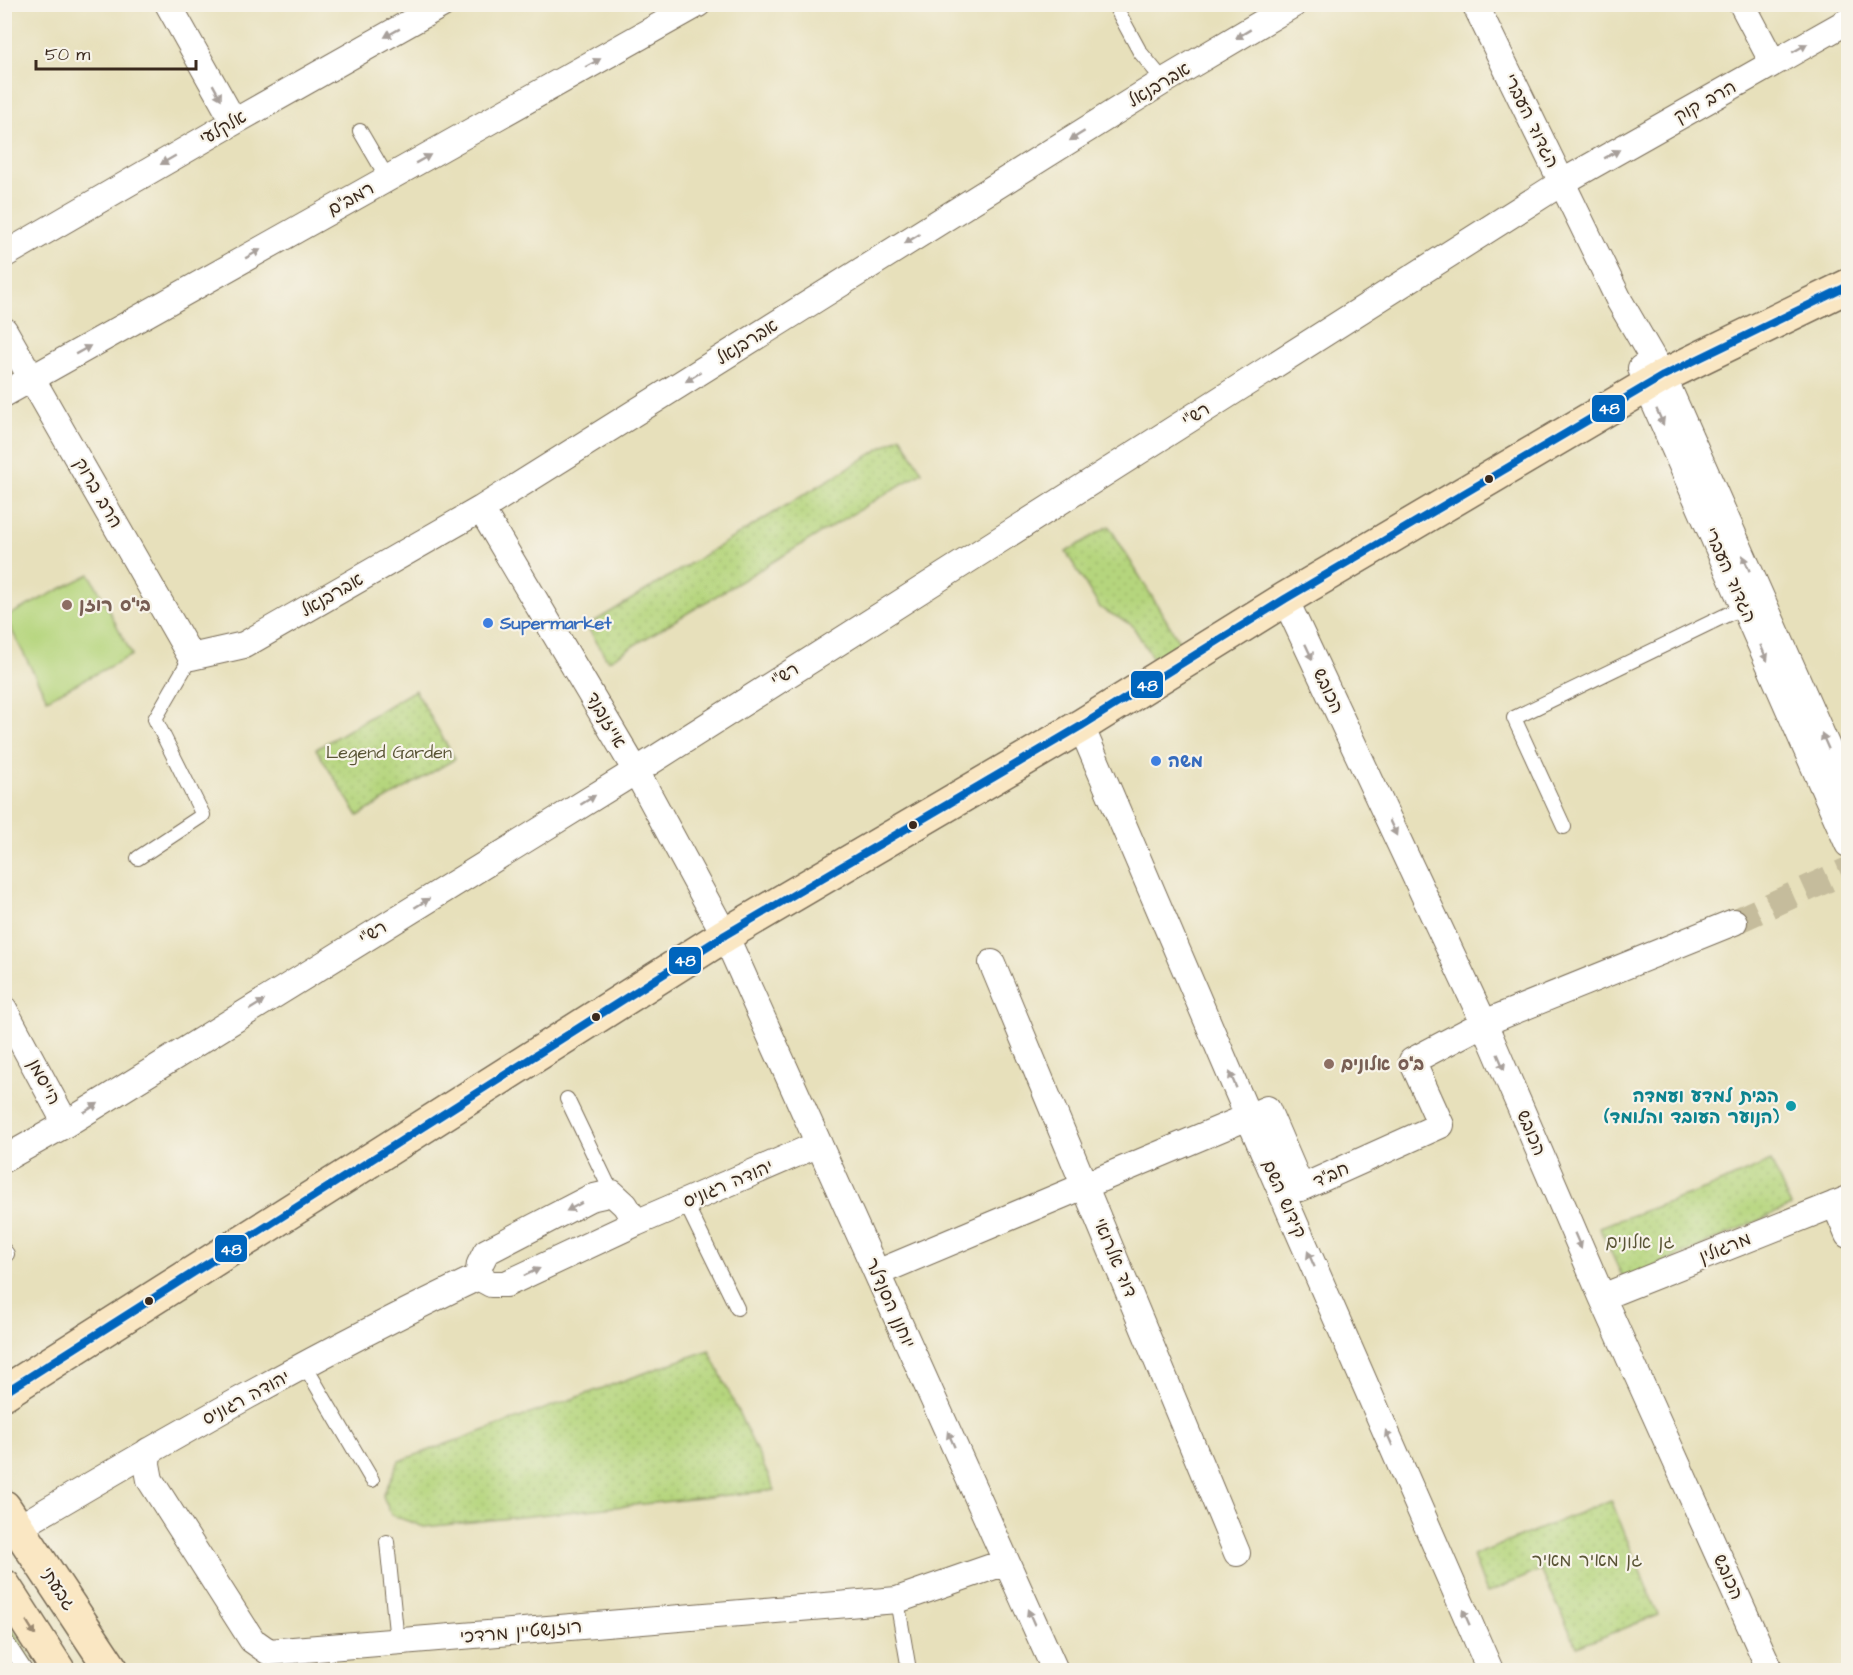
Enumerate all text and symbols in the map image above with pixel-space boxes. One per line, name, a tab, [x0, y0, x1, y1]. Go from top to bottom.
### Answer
one-way arrow	[383, 28, 400, 38]
one-way arrow	[1235, 29, 1251, 40]
scale bar	[36, 33, 196, 71]
text: 50 m	[45, 42, 90, 67]
one-way arrow	[1792, 43, 1809, 53]
street label: אברבנאל	[1123, 56, 1195, 113]
one-way arrow	[585, 58, 602, 68]
street label: הגדוד העברי	[1497, 70, 1565, 172]
street label: הרב קוק	[1669, 75, 1741, 129]
one-way arrow	[212, 84, 222, 101]
street label: אלקלעי	[195, 105, 251, 151]
one-way arrow	[1069, 130, 1085, 141]
one-way arrow	[1604, 149, 1620, 160]
one-way arrow	[415, 154, 432, 164]
one-way arrow	[160, 155, 176, 166]
street label: רמב"ם	[323, 176, 379, 222]
one-way arrow	[903, 234, 920, 245]
one-way arrow	[245, 249, 262, 259]
street label: אברבנאל	[711, 313, 783, 371]
one-way arrow	[75, 345, 92, 355]
one-way arrow	[685, 371, 701, 382]
line badge: 48	[1591, 394, 1626, 423]
street label: רש"י	[1177, 397, 1215, 433]
text: 48	[1598, 398, 1620, 420]
one-way arrow	[1655, 408, 1665, 426]
street label: הרב ברוק	[68, 453, 128, 533]
unlabelled marker	[1483, 473, 1495, 485]
street label: הגדוד העברי	[1698, 523, 1762, 627]
one-way arrow	[1741, 553, 1751, 571]
street label: אברבנאל	[296, 567, 368, 623]
place label: בי"ס רוזן	[79, 593, 151, 618]
marker: בי"ס רוזן	[60, 598, 74, 612]
place label: Supermarket	[499, 611, 612, 636]
marker: Supermarket	[481, 616, 495, 630]
one-way arrow	[1305, 643, 1314, 660]
one-way arrow	[1759, 644, 1769, 662]
street label: רש"י	[766, 657, 804, 693]
street label: הכובש	[1307, 664, 1349, 718]
line badge: 48	[1130, 670, 1164, 699]
text: 48	[1136, 675, 1158, 697]
street label: אייזנבנד	[580, 687, 632, 753]
one-way arrow	[1820, 732, 1829, 750]
park label: Legend Garden	[326, 740, 452, 766]
place label: משה	[1168, 749, 1203, 774]
marker: משה	[1149, 754, 1163, 768]
one-way arrow	[580, 794, 596, 805]
unlabelled marker	[907, 819, 919, 831]
one-way arrow	[1388, 820, 1397, 837]
one-way arrow	[414, 897, 430, 908]
street label: רש"י	[354, 915, 392, 951]
line badge: 48	[668, 946, 702, 975]
text: 48	[674, 950, 696, 972]
one-way arrow	[249, 1000, 265, 1011]
unlabelled marker	[590, 1011, 602, 1023]
place label: ב"ס אלונים	[1341, 1052, 1424, 1077]
one-way arrow	[1497, 1053, 1506, 1071]
street label: הייסמן	[22, 1055, 66, 1109]
marker: ב"ס אלונים	[1322, 1057, 1336, 1071]
one-way arrow	[1228, 1071, 1238, 1089]
place label: הבית למדע ועמדה (הנוער העובד והלומד)	[1603, 1084, 1780, 1130]
marker: הבית למדע ועמדה (הנוער העובד והלומד)	[1784, 1099, 1798, 1113]
one-way arrow	[83, 1103, 99, 1114]
street label: הכובש	[1510, 1106, 1552, 1160]
street label: יהודה רגוניס	[679, 1154, 777, 1214]
street label: קידוש השם	[1256, 1156, 1312, 1242]
street label: חב"ד	[1309, 1156, 1353, 1194]
one-way arrow	[565, 1201, 583, 1211]
street label: דוד אלרואי	[1087, 1215, 1143, 1301]
street label: מרגולין	[1695, 1226, 1755, 1270]
park label: גן אלונים	[1605, 1230, 1675, 1255]
one-way arrow	[1573, 1233, 1583, 1251]
line badge: 48	[214, 1234, 248, 1263]
text: 48	[220, 1239, 242, 1261]
one-way arrow	[1306, 1250, 1316, 1268]
street label: יוחנן הסנדלר	[859, 1254, 921, 1352]
one-way arrow	[523, 1267, 541, 1277]
unlabelled marker	[143, 1295, 155, 1307]
street label: יהודה רגוניס	[198, 1365, 294, 1431]
one-way arrow	[1383, 1429, 1393, 1447]
one-way arrow	[946, 1430, 956, 1448]
park label: גן מאיר מאיר	[1532, 1548, 1642, 1573]
street label: הכובש	[1707, 1550, 1749, 1604]
street label: גבעתי	[35, 1562, 81, 1616]
one-way arrow	[1461, 1608, 1471, 1626]
one-way arrow	[1026, 1609, 1035, 1626]
street label: רוזנשטיין מרדכי	[459, 1614, 583, 1650]
one-way arrow	[25, 1620, 36, 1636]

